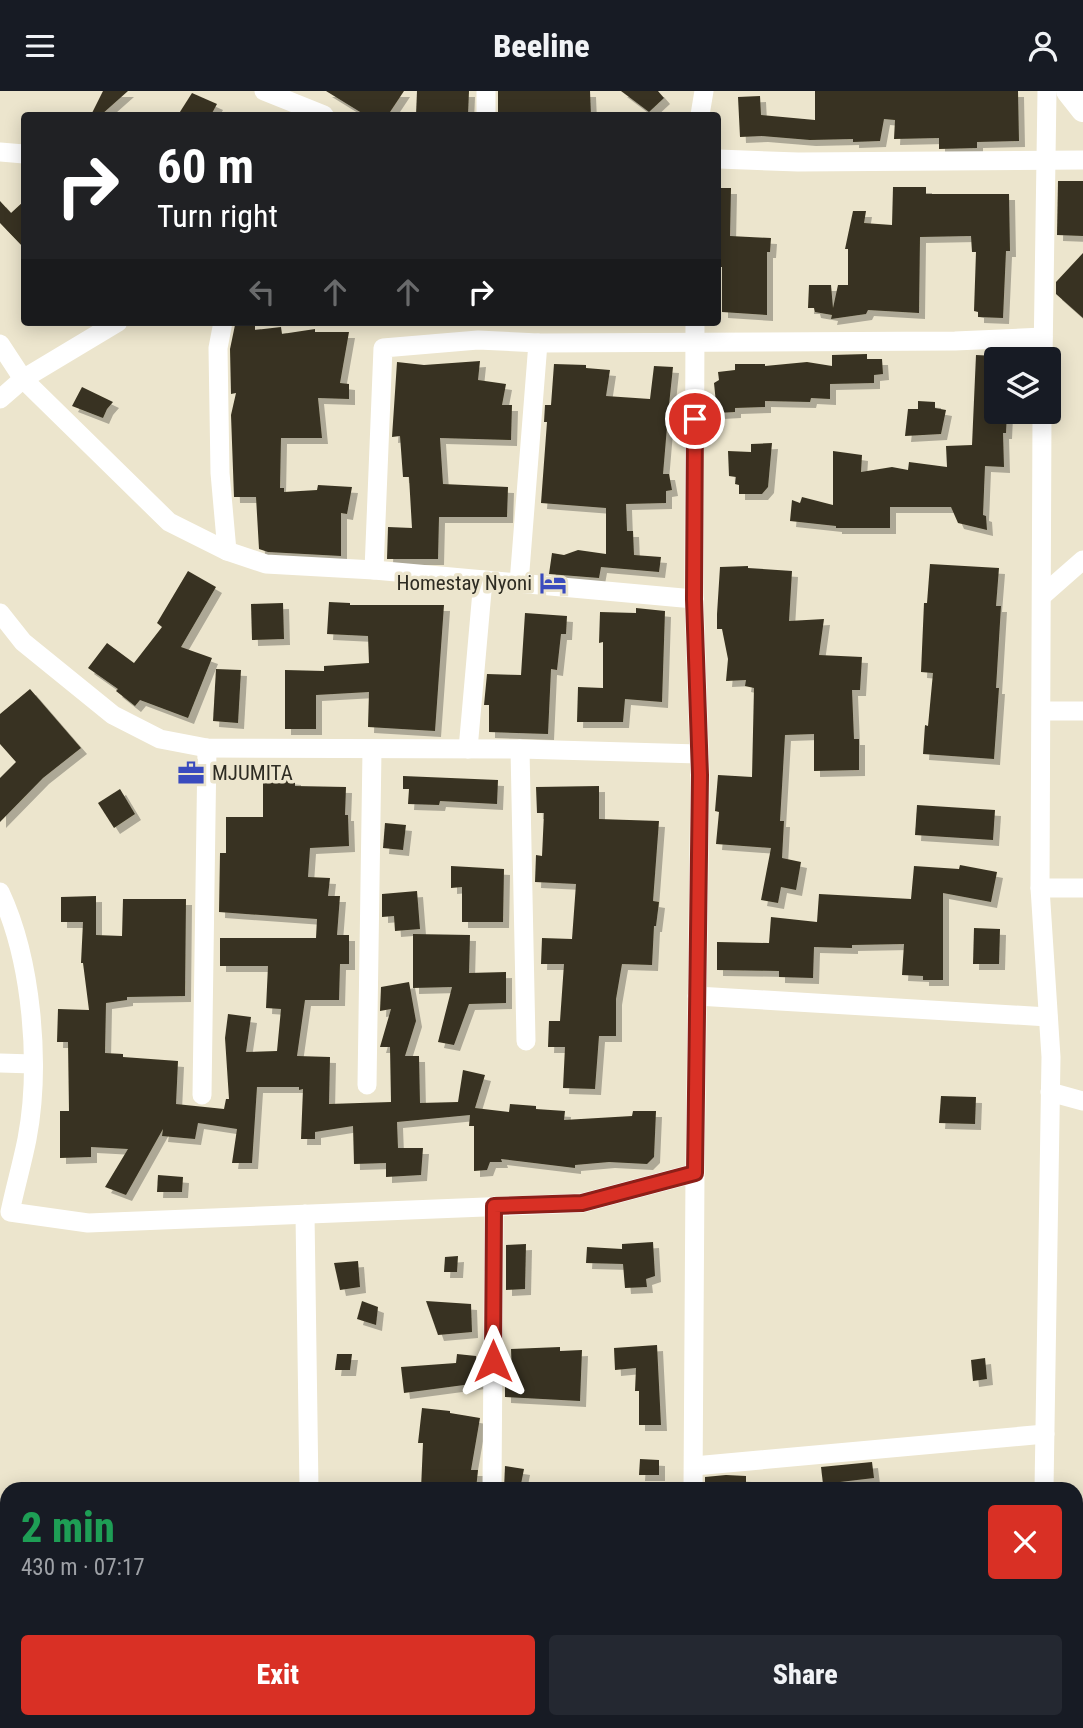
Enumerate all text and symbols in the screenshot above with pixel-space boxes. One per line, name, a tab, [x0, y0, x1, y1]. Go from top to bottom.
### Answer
icon: menu	[21, 27, 59, 65]
text: Beeline	[493, 27, 590, 65]
icon: person	[1024, 27, 1062, 65]
text: 60 m	[157, 138, 254, 195]
icon: right	[42, 140, 133, 231]
text: Turn right	[157, 197, 278, 235]
icon: left	[243, 273, 281, 311]
icon: ahead	[316, 273, 354, 311]
icon: ahead	[389, 273, 427, 311]
icon: right	[462, 273, 500, 311]
map controls	[984, 347, 1061, 424]
button: layers	[984, 347, 1061, 424]
pin	[665, 389, 725, 449]
icon: arrive	[676, 400, 714, 438]
hotel icon: Homestay Nyoni	[538, 568, 568, 598]
place label: Homestay Nyoni	[396, 571, 532, 595]
office icon: MJUMITA	[176, 758, 206, 788]
place label: MJUMITA	[212, 761, 293, 785]
position arrow	[456, 1324, 530, 1398]
text: 2 min	[21, 1503, 115, 1552]
button: close	[988, 1505, 1062, 1579]
text: 430 m · 07:17	[21, 1554, 145, 1581]
button: Exit	[21, 1635, 535, 1715]
button: Share	[549, 1635, 1062, 1715]

